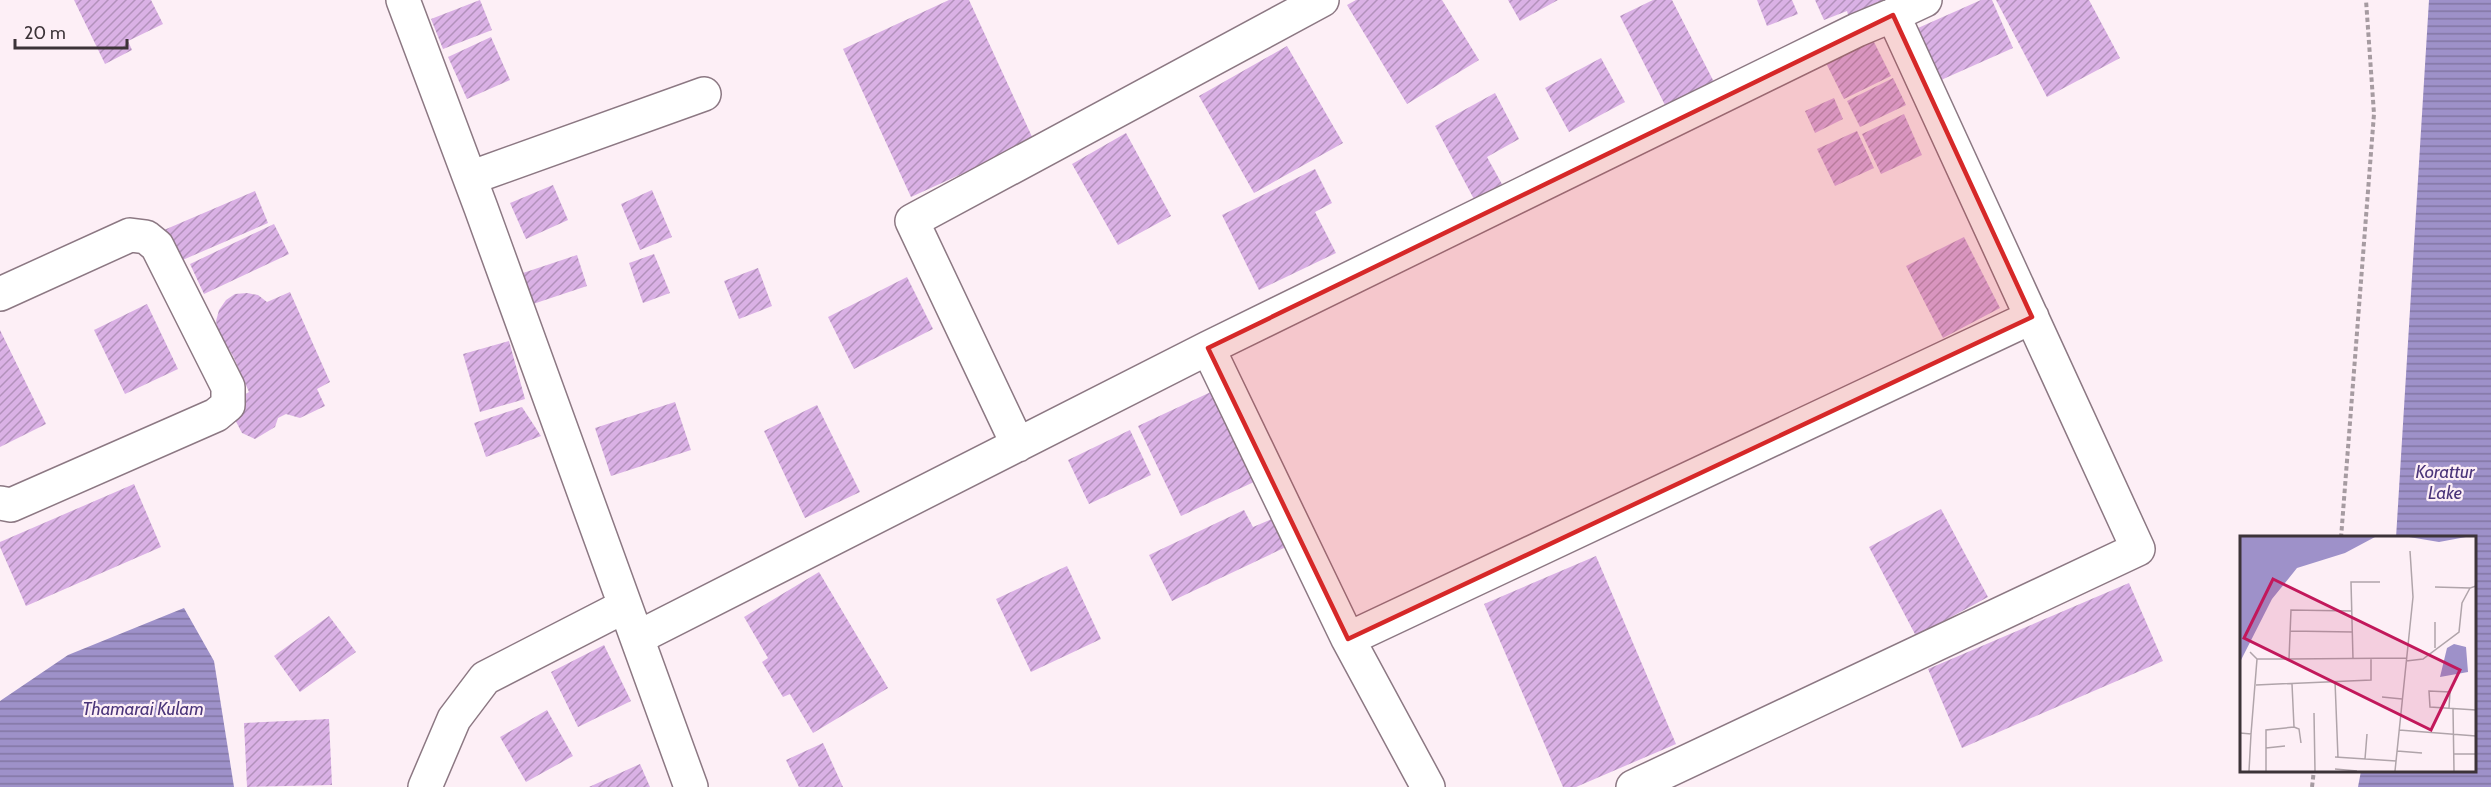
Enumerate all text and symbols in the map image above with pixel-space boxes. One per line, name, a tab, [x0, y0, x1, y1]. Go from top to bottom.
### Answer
scale bar	[15, 12, 128, 50]
text: 20 m	[24, 22, 66, 44]
water label: Korattur Lake	[2416, 461, 2476, 504]
inset map	[2240, 536, 2476, 772]
water label: Thamarai Kulam	[82, 698, 204, 720]

